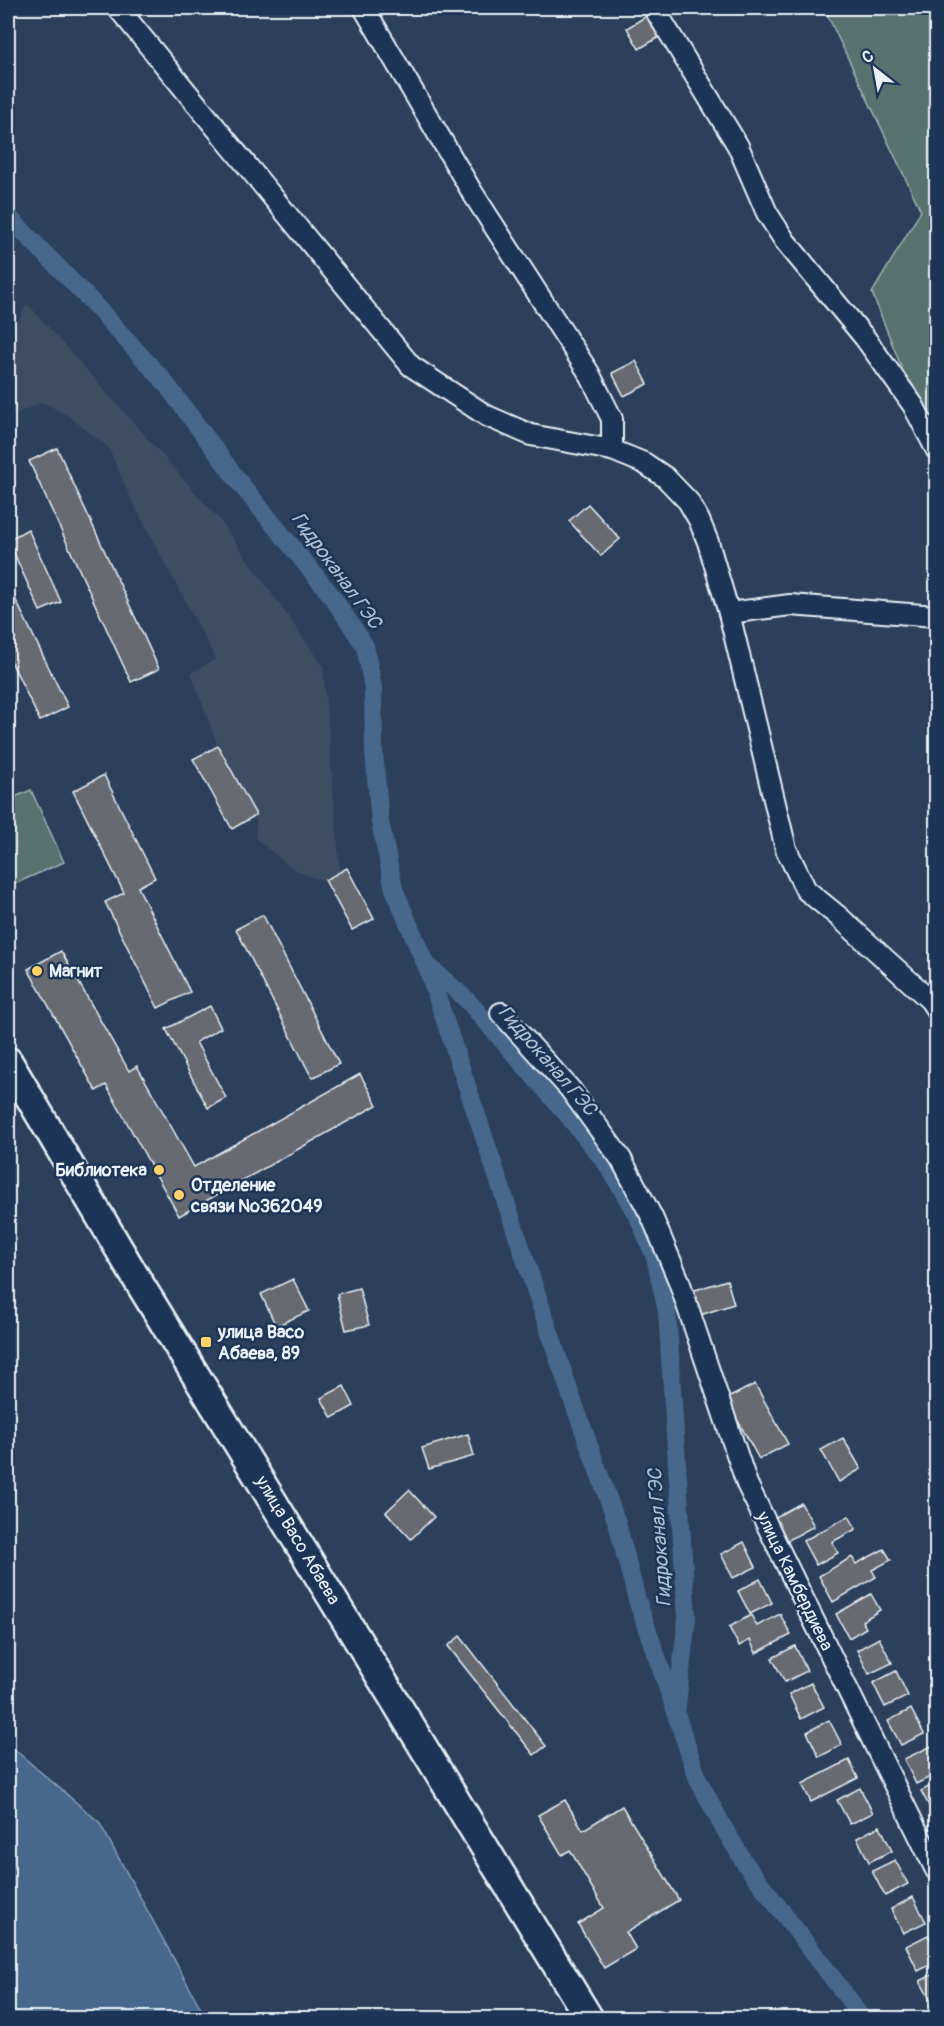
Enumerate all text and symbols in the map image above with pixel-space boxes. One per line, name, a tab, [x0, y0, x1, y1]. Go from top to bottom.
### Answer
north arrow	[845, 39, 905, 99]
text: С	[858, 46, 877, 68]
water label: Гидроканал ГЭС	[286, 507, 388, 635]
place label: Магнит	[49, 960, 103, 983]
marker: Магнит	[30, 964, 44, 978]
water label: Гидроканал ГЭС	[493, 1000, 604, 1122]
place label: Библиотека	[55, 1159, 148, 1182]
marker: Библиотека	[152, 1163, 166, 1177]
place label: Отделение связи №362049	[190, 1174, 322, 1218]
marker: Отделение связи №362049	[172, 1188, 186, 1202]
place label: улица Васо Абаева, 89	[217, 1321, 304, 1365]
marker: улица Васо Абаева, 89	[199, 1335, 213, 1349]
water label: Гидроканал ГЭС	[642, 1466, 677, 1608]
street label: улица Васо Абаева	[249, 1471, 345, 1609]
street label: улица Камбердиева	[750, 1507, 838, 1655]

